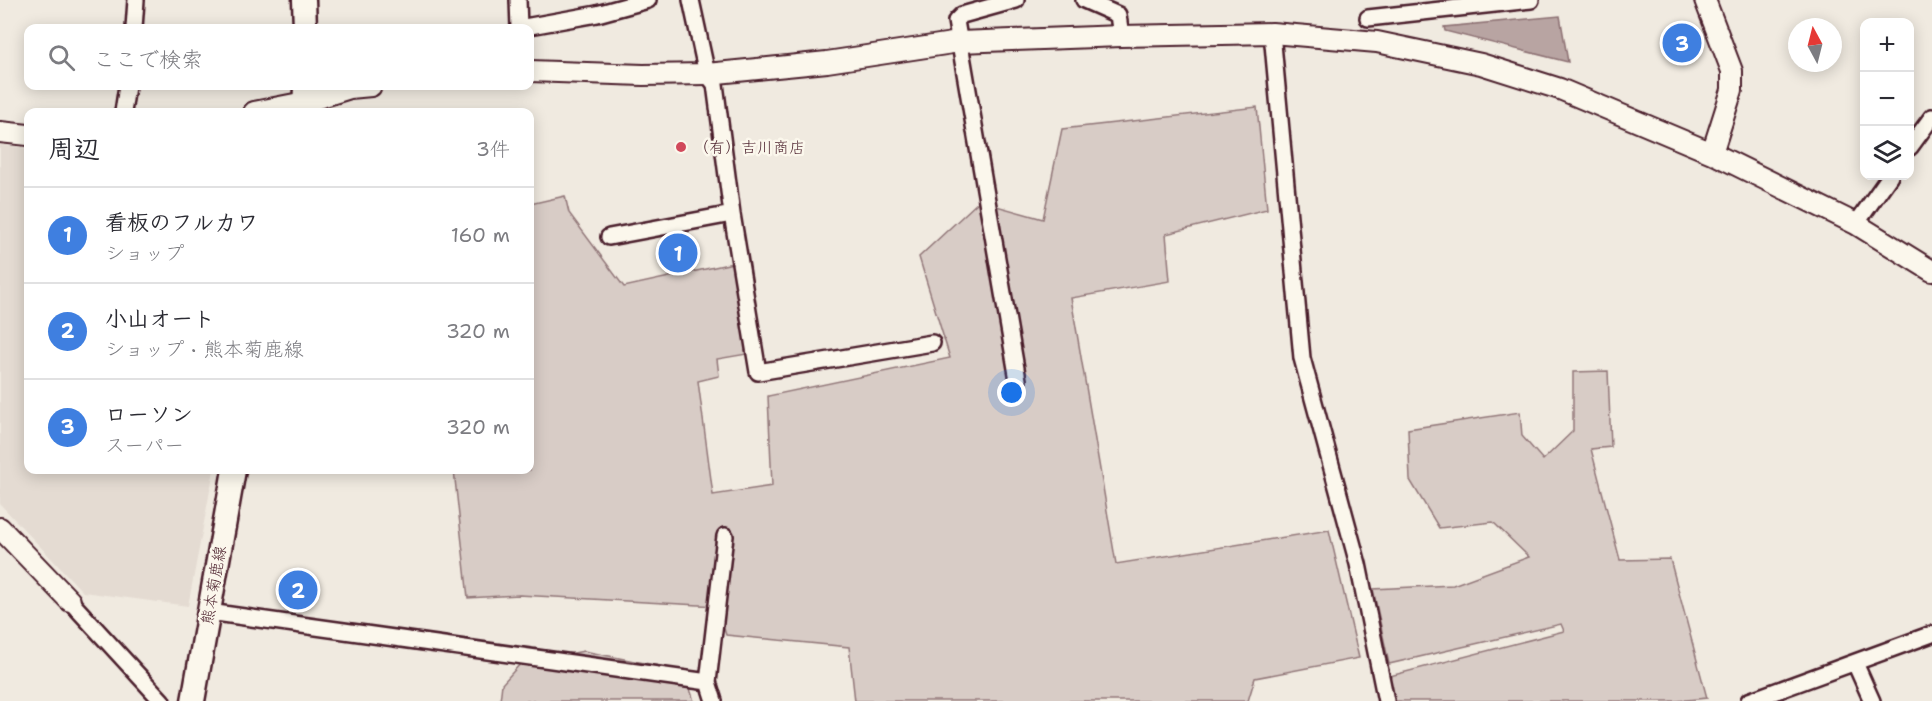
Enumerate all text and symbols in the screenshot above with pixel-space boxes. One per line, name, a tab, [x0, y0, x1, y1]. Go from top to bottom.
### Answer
north arrow	[1788, 18, 1842, 72]
map controls	[1860, 18, 1914, 180]
button: +	[1860, 18, 1914, 72]
pin: 3	[1662, 20, 1702, 66]
search box	[24, 24, 534, 90]
icon: search	[45, 41, 78, 74]
text: ここで検索	[93, 45, 203, 74]
button: −	[1860, 72, 1914, 126]
button: layers	[1860, 126, 1914, 180]
text: 周辺	[48, 131, 100, 166]
text: 3件	[476, 136, 510, 162]
place label: （有）吉川商店	[693, 137, 805, 158]
marker: （有）吉川商店	[674, 140, 688, 154]
text: 看板のフルカワ	[105, 208, 259, 237]
text: 1	[63, 222, 72, 248]
text: 160 m	[451, 222, 510, 248]
pin: 1	[658, 230, 698, 276]
text: ショップ	[105, 240, 184, 266]
text: 小山オート	[105, 304, 215, 333]
text: 2	[61, 318, 75, 344]
text: 320 m	[446, 318, 510, 344]
text: ショップ · 熊本菊鹿線	[105, 336, 303, 362]
your location	[997, 378, 1026, 407]
text: ローソン	[105, 400, 193, 429]
text: 3	[61, 414, 75, 440]
text: 320 m	[446, 414, 510, 440]
text: スーパー	[105, 432, 184, 458]
street label: 熊本菊鹿線	[196, 544, 231, 626]
pin: 2	[278, 568, 318, 612]

